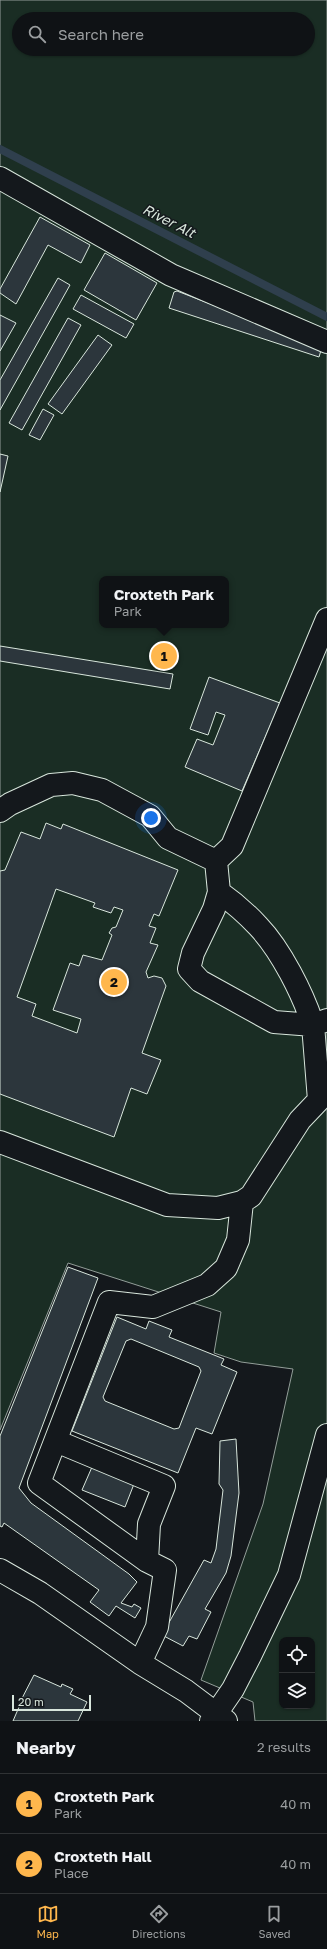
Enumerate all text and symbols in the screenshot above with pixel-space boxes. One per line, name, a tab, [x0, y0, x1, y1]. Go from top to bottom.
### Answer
search box	[12, 12, 315, 56]
icon: search	[26, 23, 48, 45]
text: Search here	[58, 25, 144, 43]
water label: River Alt	[140, 200, 200, 242]
popup	[99, 576, 229, 628]
text: Croxteth Park	[114, 585, 214, 603]
text: Park	[114, 603, 142, 619]
pin: 1	[151, 641, 177, 671]
your location	[141, 808, 161, 828]
pin: 2	[101, 967, 127, 997]
map controls	[279, 1637, 315, 1709]
button: locate	[279, 1637, 315, 1673]
button: layers	[279, 1673, 315, 1709]
scale bar	[12, 1693, 91, 1712]
text: 20 m	[18, 1695, 44, 1708]
text: Nearby	[16, 1737, 76, 1758]
text: 2 results	[257, 1739, 311, 1755]
text: Croxteth Park	[54, 1787, 155, 1805]
text: 1	[26, 1796, 32, 1812]
text: 40 m	[280, 1796, 311, 1812]
text: Park	[54, 1805, 82, 1821]
text: Croxteth Hall	[54, 1847, 152, 1865]
text: 2	[25, 1856, 33, 1872]
text: 40 m	[280, 1856, 311, 1872]
text: Place	[54, 1865, 89, 1881]
tab: Map	[36, 1903, 59, 1940]
tab: Directions	[132, 1903, 186, 1940]
tab: Saved	[258, 1903, 291, 1940]

